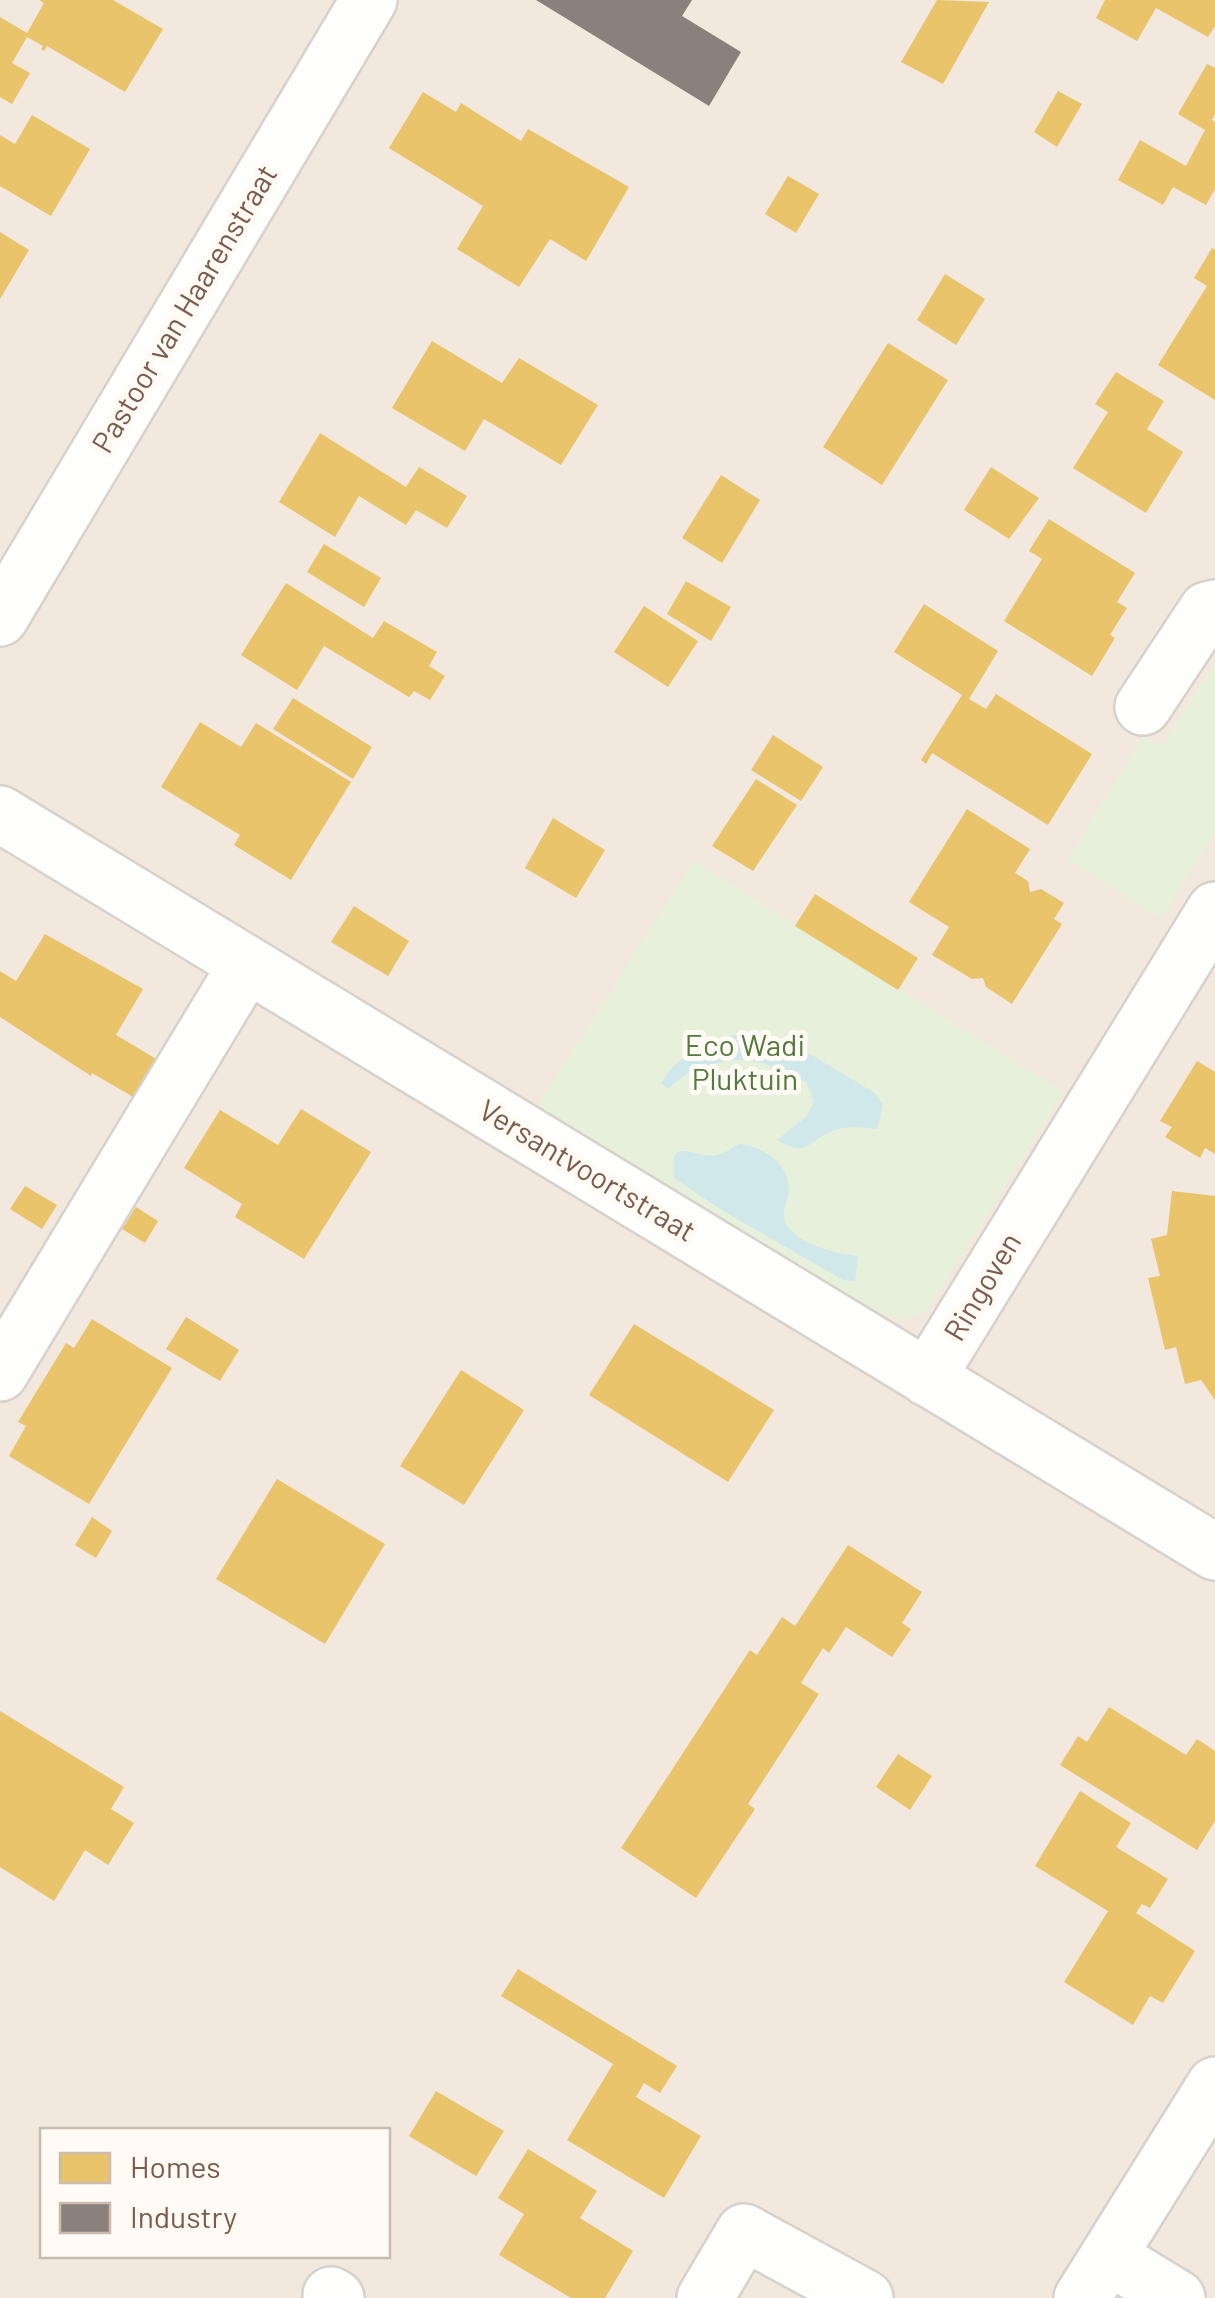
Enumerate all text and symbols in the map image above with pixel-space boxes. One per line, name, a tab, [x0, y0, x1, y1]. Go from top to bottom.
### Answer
street label: Pastoor van Haarenstraat	[83, 157, 284, 459]
park label: Eco Wadi Pluktuin	[685, 1026, 805, 1096]
street label: Versantvoortstraat	[473, 1090, 703, 1248]
street label: Ringoven	[935, 1225, 1028, 1347]
legend	[40, 2128, 390, 2258]
text: Homes	[130, 2148, 221, 2184]
text: Industry	[130, 2198, 237, 2234]

